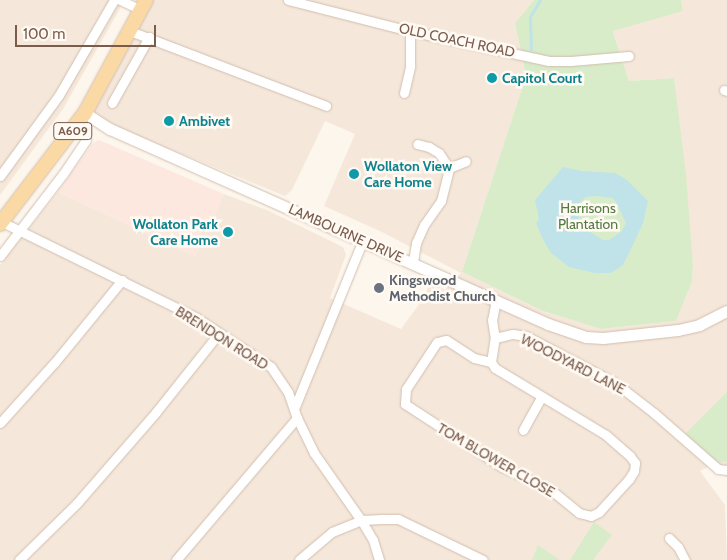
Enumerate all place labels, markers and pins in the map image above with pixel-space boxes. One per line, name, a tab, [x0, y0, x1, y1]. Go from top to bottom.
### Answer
place label: Capitol Court	[502, 70, 582, 86]
marker: Capitol Court	[486, 72, 498, 84]
place label: Ambivet	[179, 113, 230, 129]
marker: Ambivet	[163, 115, 175, 127]
place label: Wollaton View Care Home	[364, 158, 452, 190]
marker: Wollaton View Care Home	[348, 168, 360, 180]
place label: Wollaton Park Care Home	[133, 216, 218, 248]
marker: Wollaton Park Care Home	[222, 226, 234, 238]
place label: Kingswood Methodist Church	[389, 272, 496, 304]
marker: Kingswood Methodist Church	[373, 282, 385, 294]

